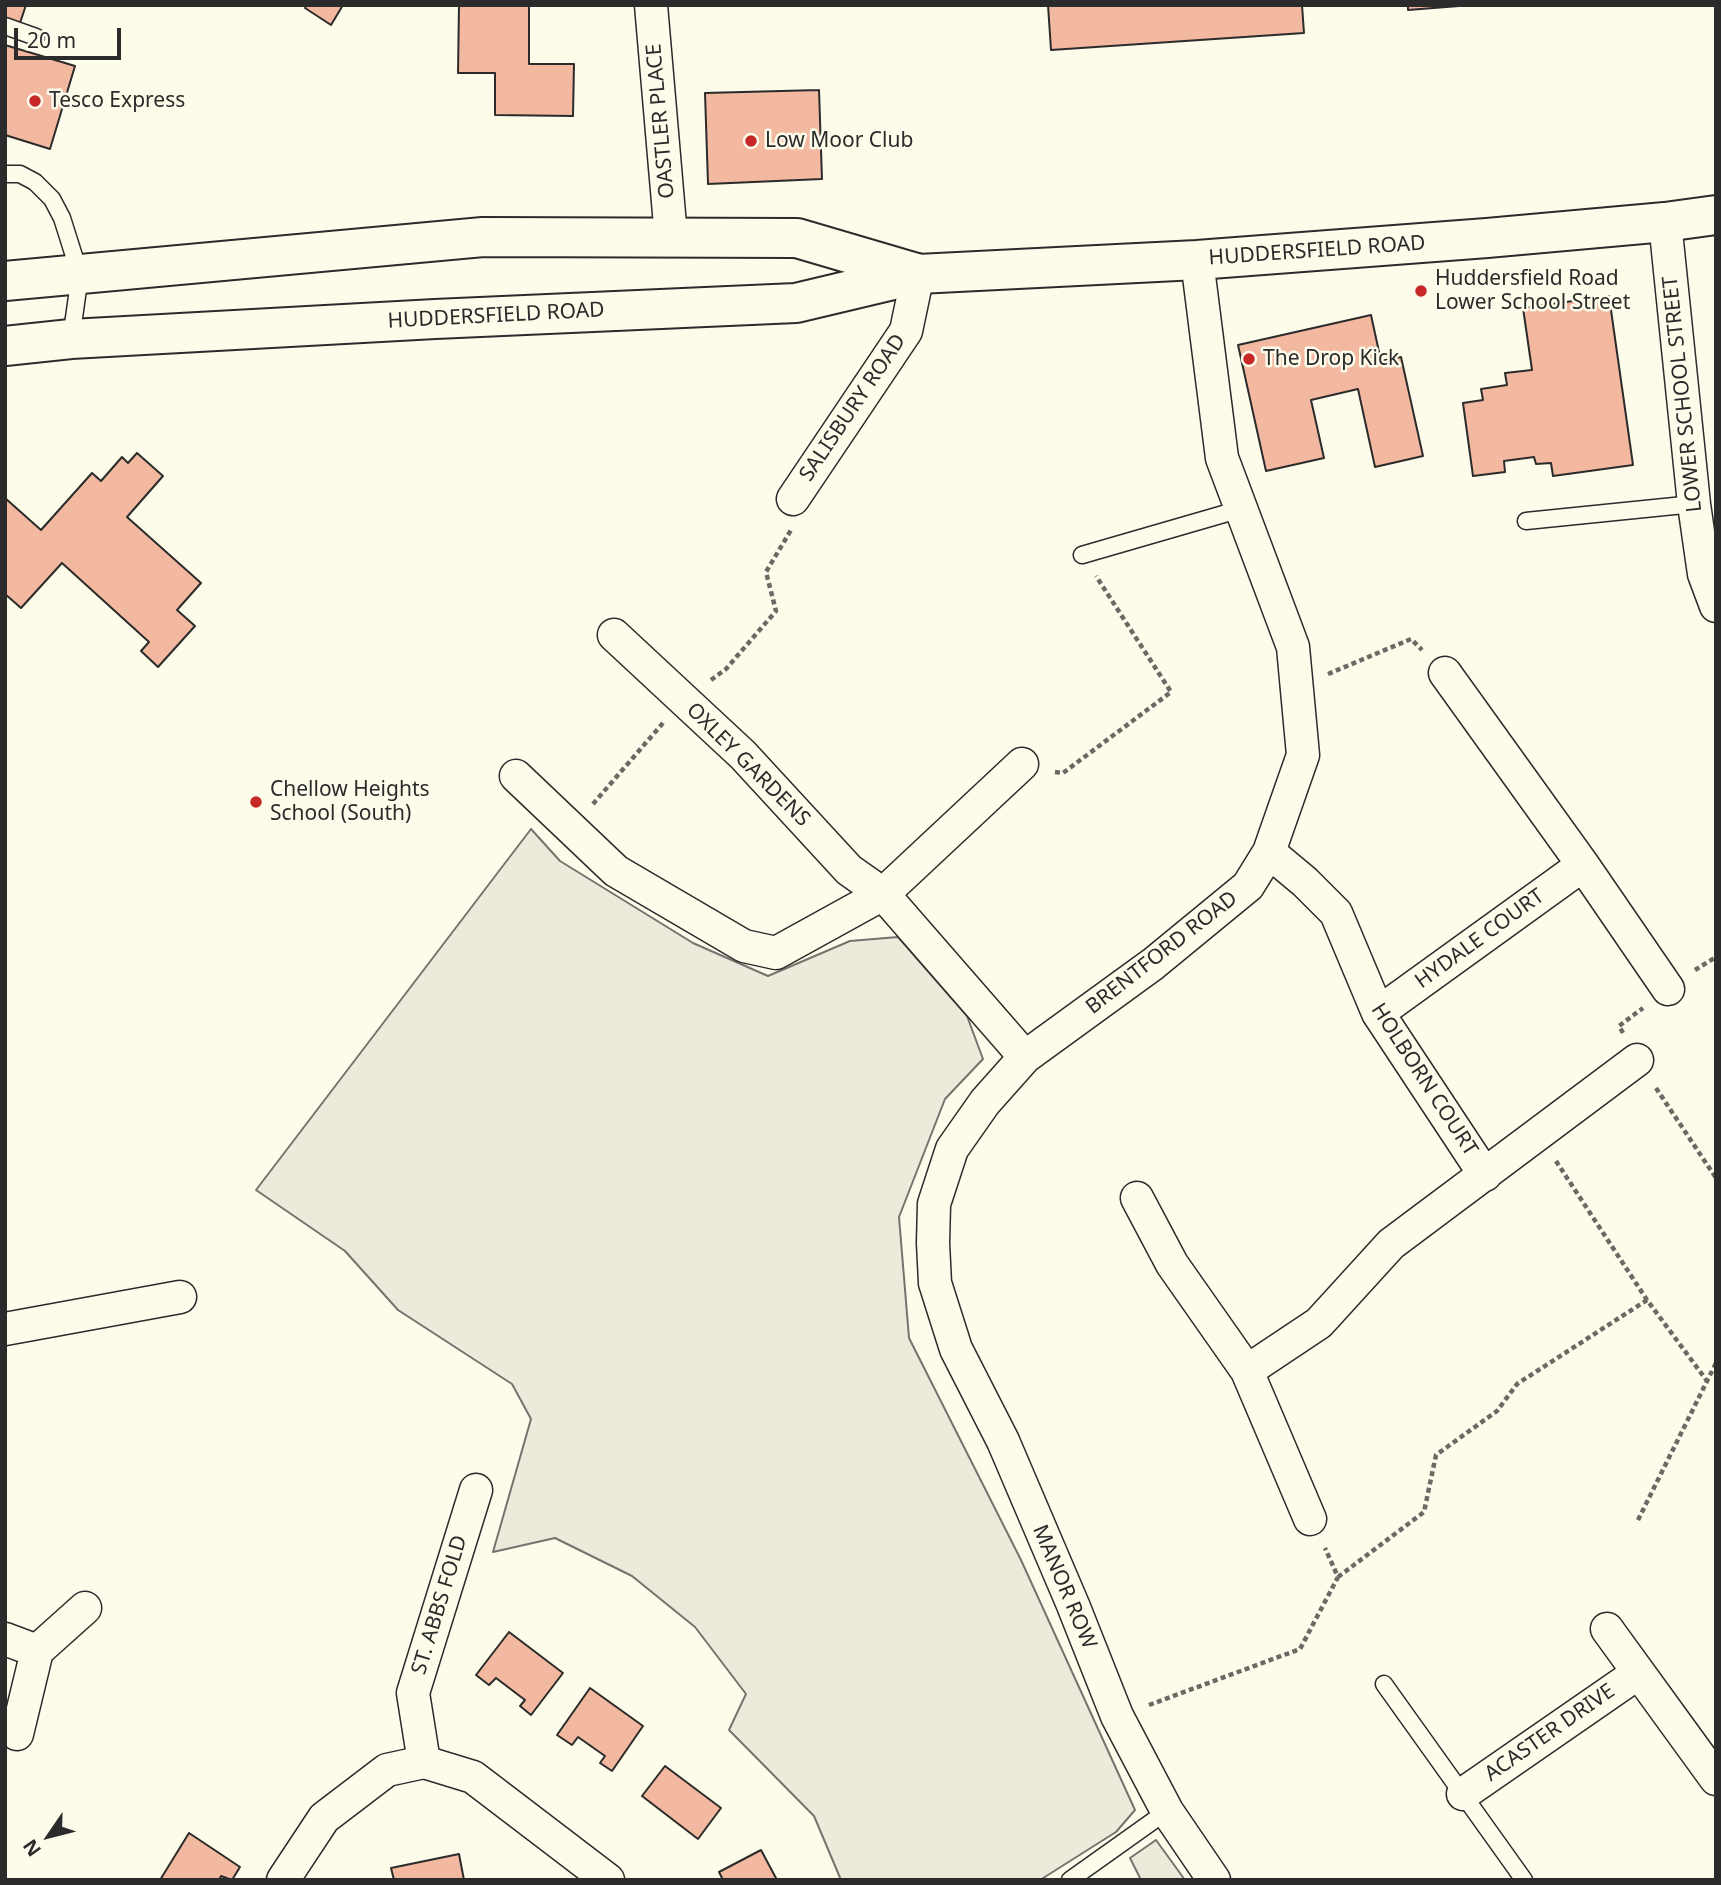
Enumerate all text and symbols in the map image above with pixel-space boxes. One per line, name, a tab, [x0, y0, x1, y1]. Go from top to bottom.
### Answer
scale bar	[18, 14, 124, 58]
text: 20 m	[27, 26, 76, 54]
street label: OASTLER PLACE	[642, 42, 680, 200]
place label: Tesco Express	[49, 88, 185, 114]
marker: Tesco Express	[27, 93, 43, 109]
place label: Low Moor Club	[765, 128, 913, 154]
marker: Low Moor Club	[743, 133, 759, 149]
street label: HUDDERSFIELD ROAD	[1208, 231, 1426, 271]
place label: Huddersfield Road Lower School Street	[1435, 266, 1630, 316]
street label: LOWER SCHOOL STREET	[1658, 275, 1708, 513]
marker: Huddersfield Road Lower School Street	[1413, 283, 1429, 299]
street label: HUDDERSFIELD ROAD	[387, 298, 605, 334]
street label: SALISBURY ROAD	[795, 330, 911, 486]
place label: The Drop Kick	[1263, 346, 1399, 372]
marker: The Drop Kick	[1241, 351, 1257, 367]
street label: OXLEY GARDENS	[681, 698, 815, 832]
place label: Chellow Heights School (South)	[270, 777, 430, 827]
marker: Chellow Heights School (South)	[248, 794, 264, 810]
street label: HYDALE COURT	[1411, 884, 1549, 994]
street label: BRENTFORD ROAD	[1081, 886, 1243, 1020]
street label: HOLBORN COURT	[1365, 999, 1483, 1161]
street label: MANOR ROW	[1027, 1521, 1101, 1653]
street label: ST. ABBS FOLD	[407, 1532, 473, 1678]
street label: ACASTER DRIVE	[1480, 1679, 1620, 1787]
north arrow	[14, 1801, 84, 1871]
text: N	[17, 1834, 47, 1862]

